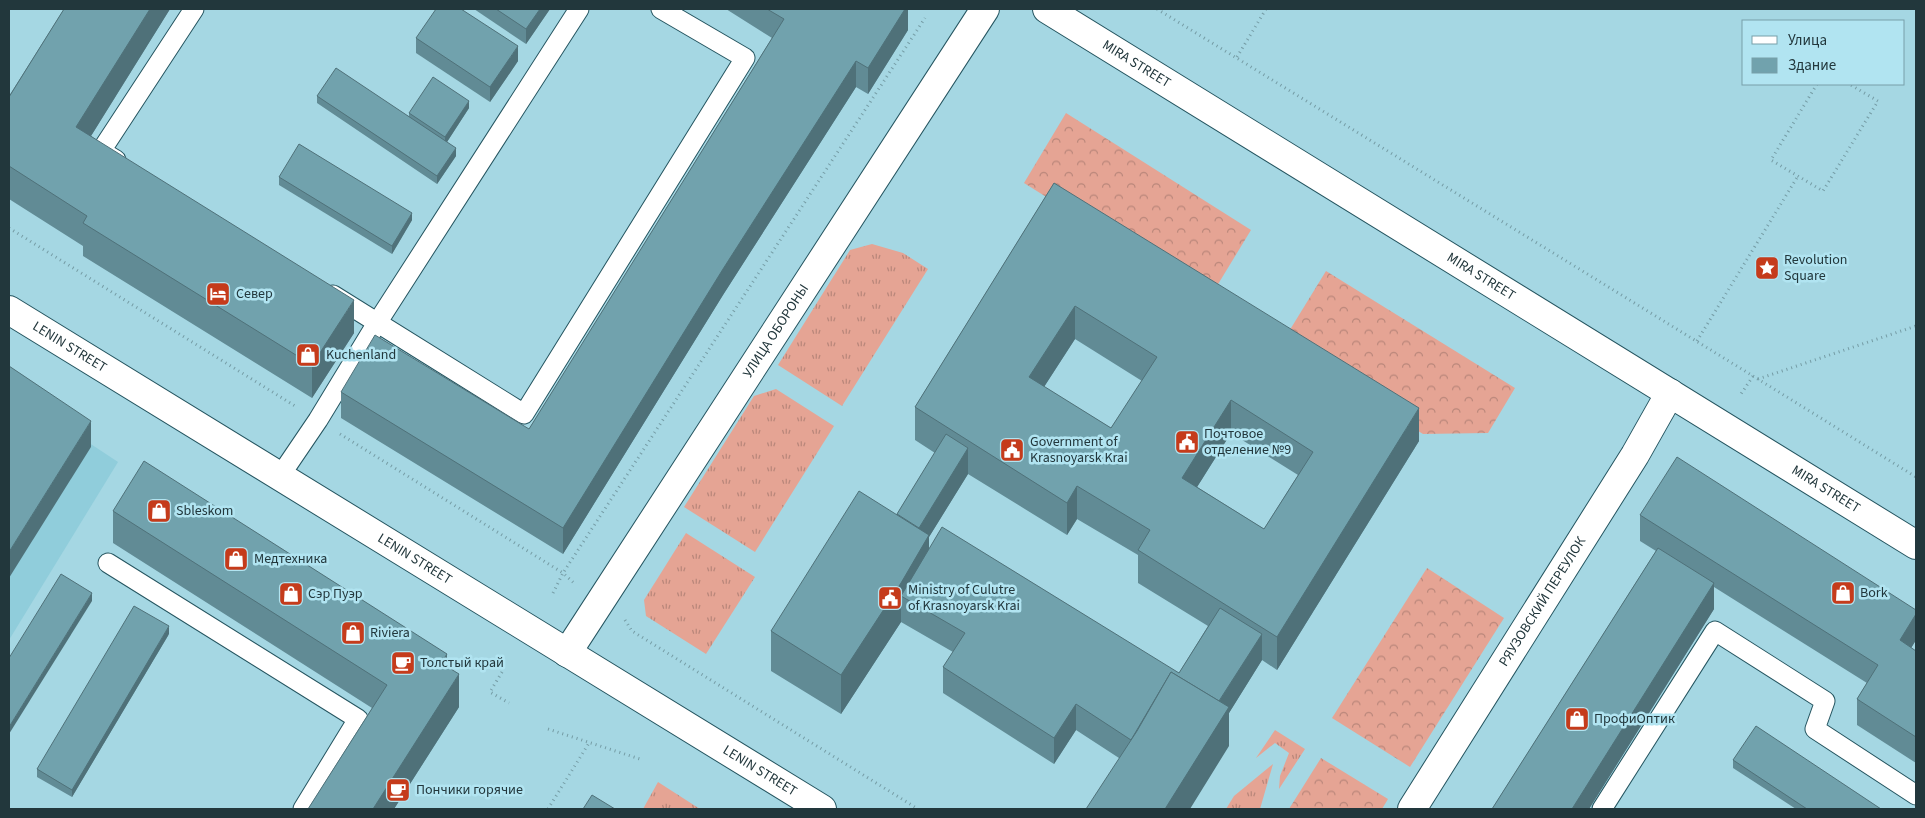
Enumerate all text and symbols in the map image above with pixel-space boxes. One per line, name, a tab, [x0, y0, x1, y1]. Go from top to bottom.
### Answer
legend	[1742, 20, 1905, 85]
text: Улица	[1788, 30, 1827, 51]
street label: MIRA STREET	[1098, 35, 1175, 93]
text: Здание	[1788, 55, 1836, 76]
street label: MIRA STREET	[1443, 248, 1520, 306]
place label: Revolution Square	[1784, 250, 1848, 286]
place icon: Revolution Square	[1754, 255, 1780, 281]
street label: УЛИЦА ОБОРОНЫ	[738, 280, 814, 382]
hotel icon: Север	[205, 281, 231, 307]
place label: Север	[236, 284, 273, 304]
street label: LENIN STREET	[29, 317, 111, 378]
shop icon: Kuchenland	[295, 342, 321, 368]
place label: Kuchenland	[326, 345, 396, 365]
place label: Почтовое отделение №9	[1204, 424, 1291, 460]
public building icon: Почтовое отделение №9	[1174, 429, 1200, 455]
place label: Government of Krasnoyarsk Krai	[1030, 432, 1128, 468]
public building icon: Government of Krasnoyarsk Krai	[999, 437, 1025, 463]
street label: MIRA STREET	[1788, 461, 1864, 518]
shop icon: Sbleskom	[146, 498, 172, 524]
place label: Sbleskom	[176, 501, 233, 521]
street label: LENIN STREET	[374, 529, 456, 590]
street label: РЯУЗОВСКИЙ ПЕРЕУЛОК	[1494, 532, 1591, 670]
shop icon: Медтехника	[223, 546, 249, 572]
place label: Медтехника	[254, 549, 327, 569]
place label: Ministry of Culutre of Krasnoyarsk Krai	[908, 580, 1020, 616]
shop icon: Bork	[1830, 580, 1856, 606]
shop icon: Сэр Пуэр	[278, 581, 304, 607]
place label: Bork	[1860, 583, 1888, 603]
place label: Сэр Пуэр	[308, 584, 363, 604]
public building icon: Ministry of Culutre of Krasnoyarsk Krai	[877, 585, 903, 611]
shop icon: Riviera	[340, 620, 366, 646]
place label: Riviera	[370, 623, 410, 643]
cafe icon: Толстый край	[390, 650, 416, 676]
place label: Толстый край	[420, 653, 504, 673]
shop icon: ПрофиОптик	[1564, 706, 1590, 732]
place label: ПрофиОптик	[1594, 709, 1675, 729]
street label: LENIN STREET	[719, 740, 801, 802]
cafe icon: Пончики горячие	[385, 777, 411, 803]
place label: Пончики горячие	[416, 780, 523, 800]

